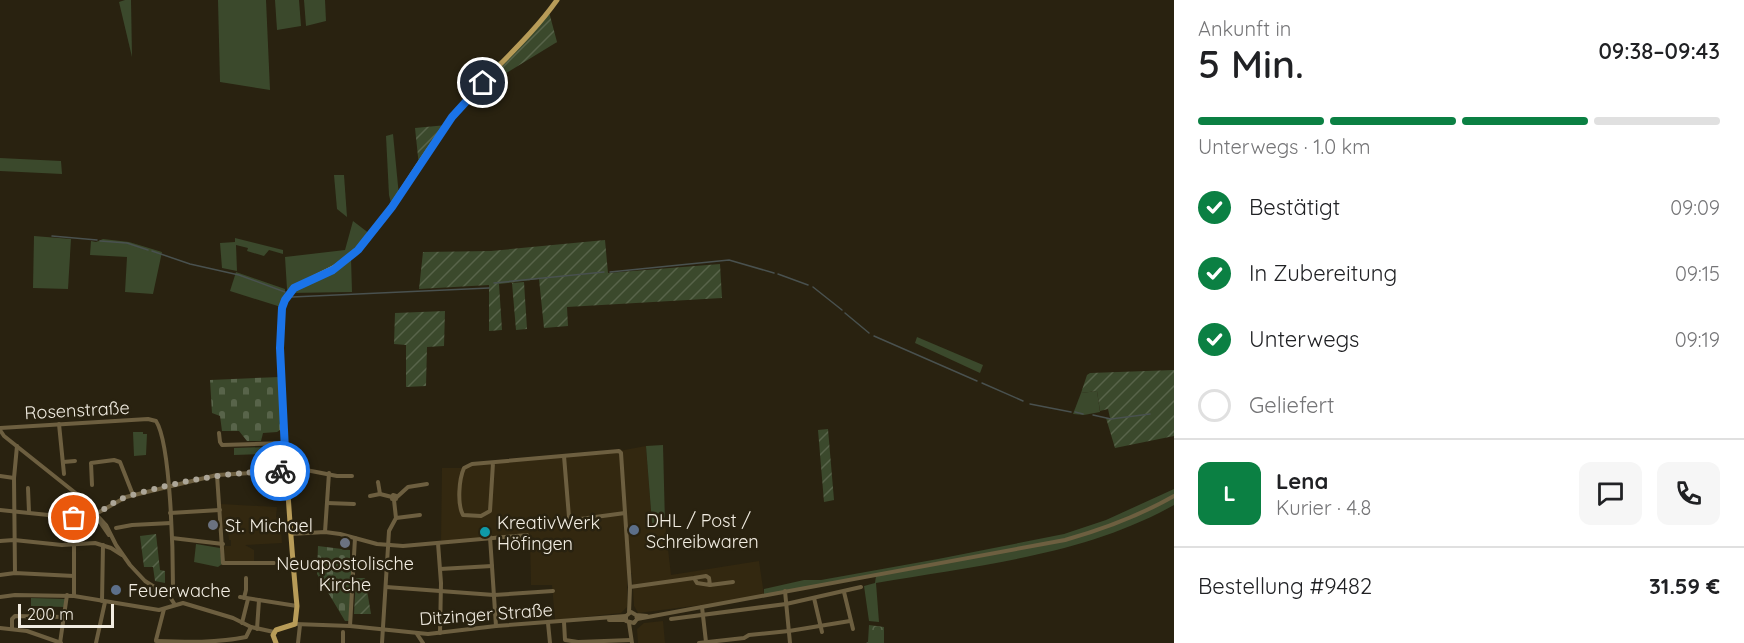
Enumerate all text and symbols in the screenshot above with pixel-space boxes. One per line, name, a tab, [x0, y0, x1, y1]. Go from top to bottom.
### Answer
text: Ankunft in	[1198, 16, 1291, 41]
text: 09:38–09:43	[1598, 37, 1720, 65]
text: 5 Min.	[1198, 39, 1304, 88]
pin	[457, 57, 508, 108]
icon: home	[466, 66, 499, 99]
text: Unterwegs · 1.0 km	[1198, 134, 1371, 159]
icon: check	[1198, 191, 1231, 224]
text: Bestätigt	[1249, 193, 1340, 221]
text: 09:09	[1670, 195, 1720, 220]
icon: check	[1198, 257, 1231, 290]
text: In Zubereitung	[1249, 259, 1397, 287]
text: 09:15	[1675, 261, 1720, 286]
icon: check	[1198, 323, 1231, 356]
text: Unterwegs	[1249, 325, 1359, 353]
text: 09:19	[1675, 327, 1720, 352]
text: Geliefert	[1249, 391, 1334, 419]
street label: Rosenstraße	[24, 396, 130, 424]
courier	[250, 441, 310, 501]
icon: bike	[264, 455, 297, 488]
button: chat	[1579, 462, 1642, 525]
button: phone	[1657, 462, 1720, 525]
text: Lena	[1276, 467, 1328, 495]
text: L	[1223, 479, 1236, 507]
pin	[48, 492, 99, 543]
text: Kurier · 4.8	[1276, 495, 1371, 520]
icon: bag	[57, 501, 90, 534]
place label: DHL / Post / Schreibwaren	[646, 509, 759, 553]
place label: KreativWerk Höfingen	[497, 511, 600, 555]
place label: St. Michael	[225, 514, 313, 537]
marker: St. Michael	[206, 518, 220, 532]
marker: DHL / Post / Schreibwaren	[627, 523, 641, 537]
marker: KreativWerk Höfingen	[478, 525, 492, 539]
marker: Neuapostolische Kirche	[338, 536, 352, 550]
place label: Neuapostolische Kirche	[276, 552, 414, 596]
text: Bestellung #9482	[1198, 572, 1372, 600]
text: 31.59 €	[1649, 572, 1720, 600]
place label: Feuerwache	[128, 579, 231, 602]
marker: Feuerwache	[109, 583, 123, 597]
street label: Ditzinger Straße	[419, 598, 553, 630]
scale bar	[18, 601, 114, 628]
text: 200 m	[27, 604, 74, 624]

